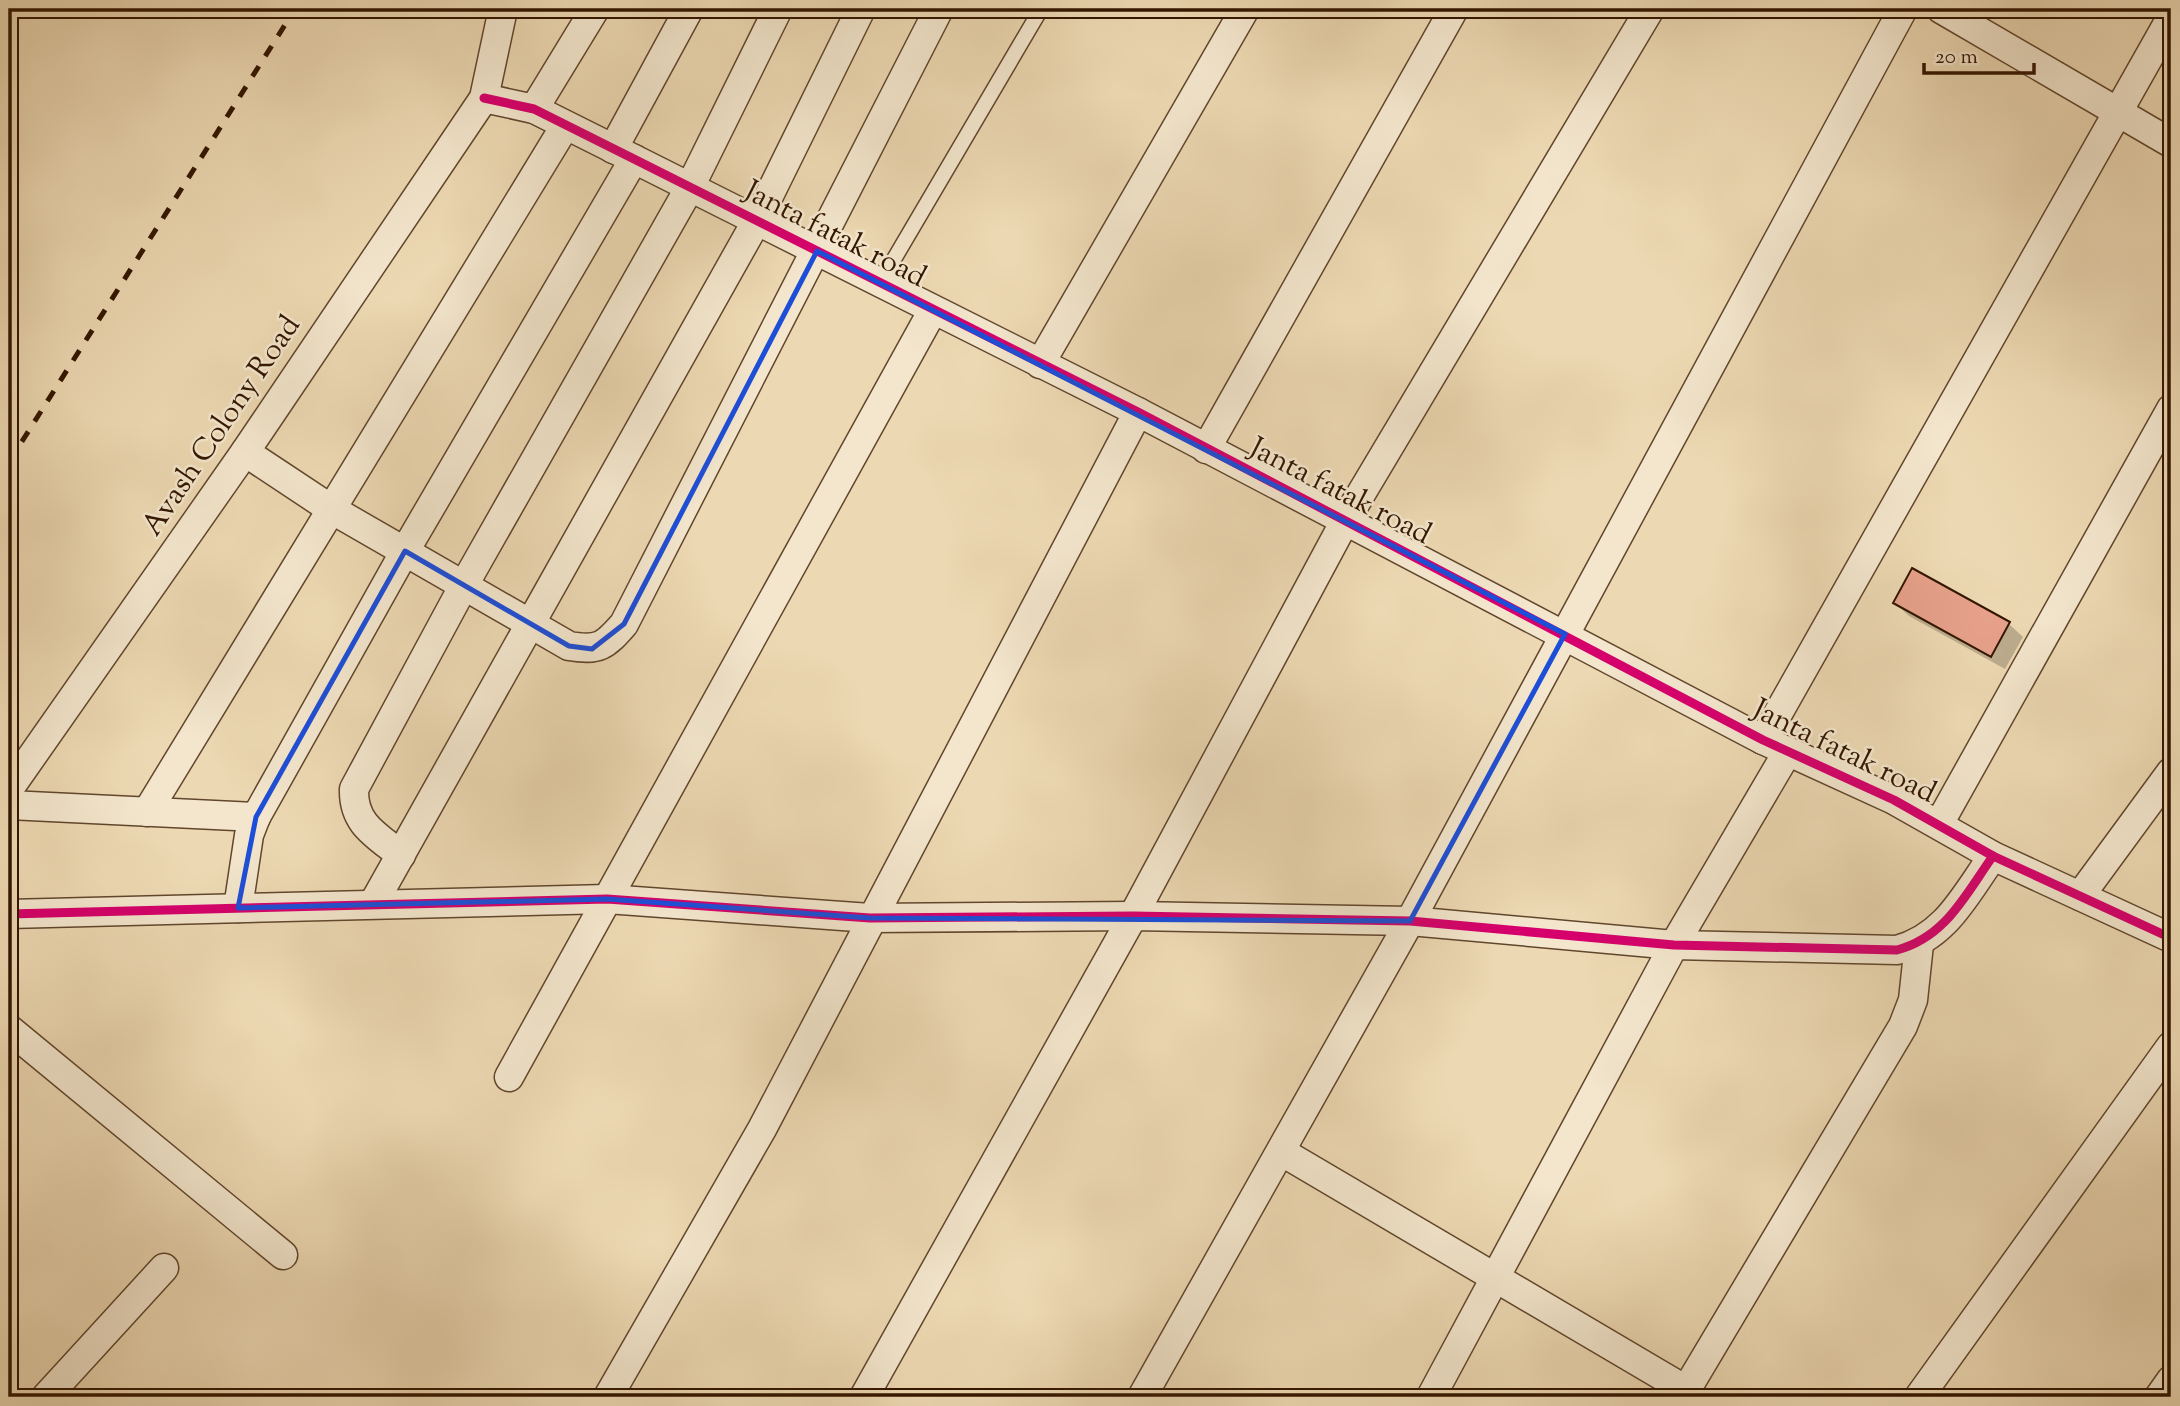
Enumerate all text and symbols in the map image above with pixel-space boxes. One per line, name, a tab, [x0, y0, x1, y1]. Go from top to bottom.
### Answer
scale bar	[1924, 32, 2035, 76]
text: 20 m	[1935, 43, 1978, 73]
street label: Janta fatak road	[735, 170, 933, 300]
street label: Avash Colony Road	[132, 307, 312, 545]
street label: Janta fatak road	[1240, 427, 1438, 557]
street label: Janta fatak road	[1743, 688, 1943, 815]

